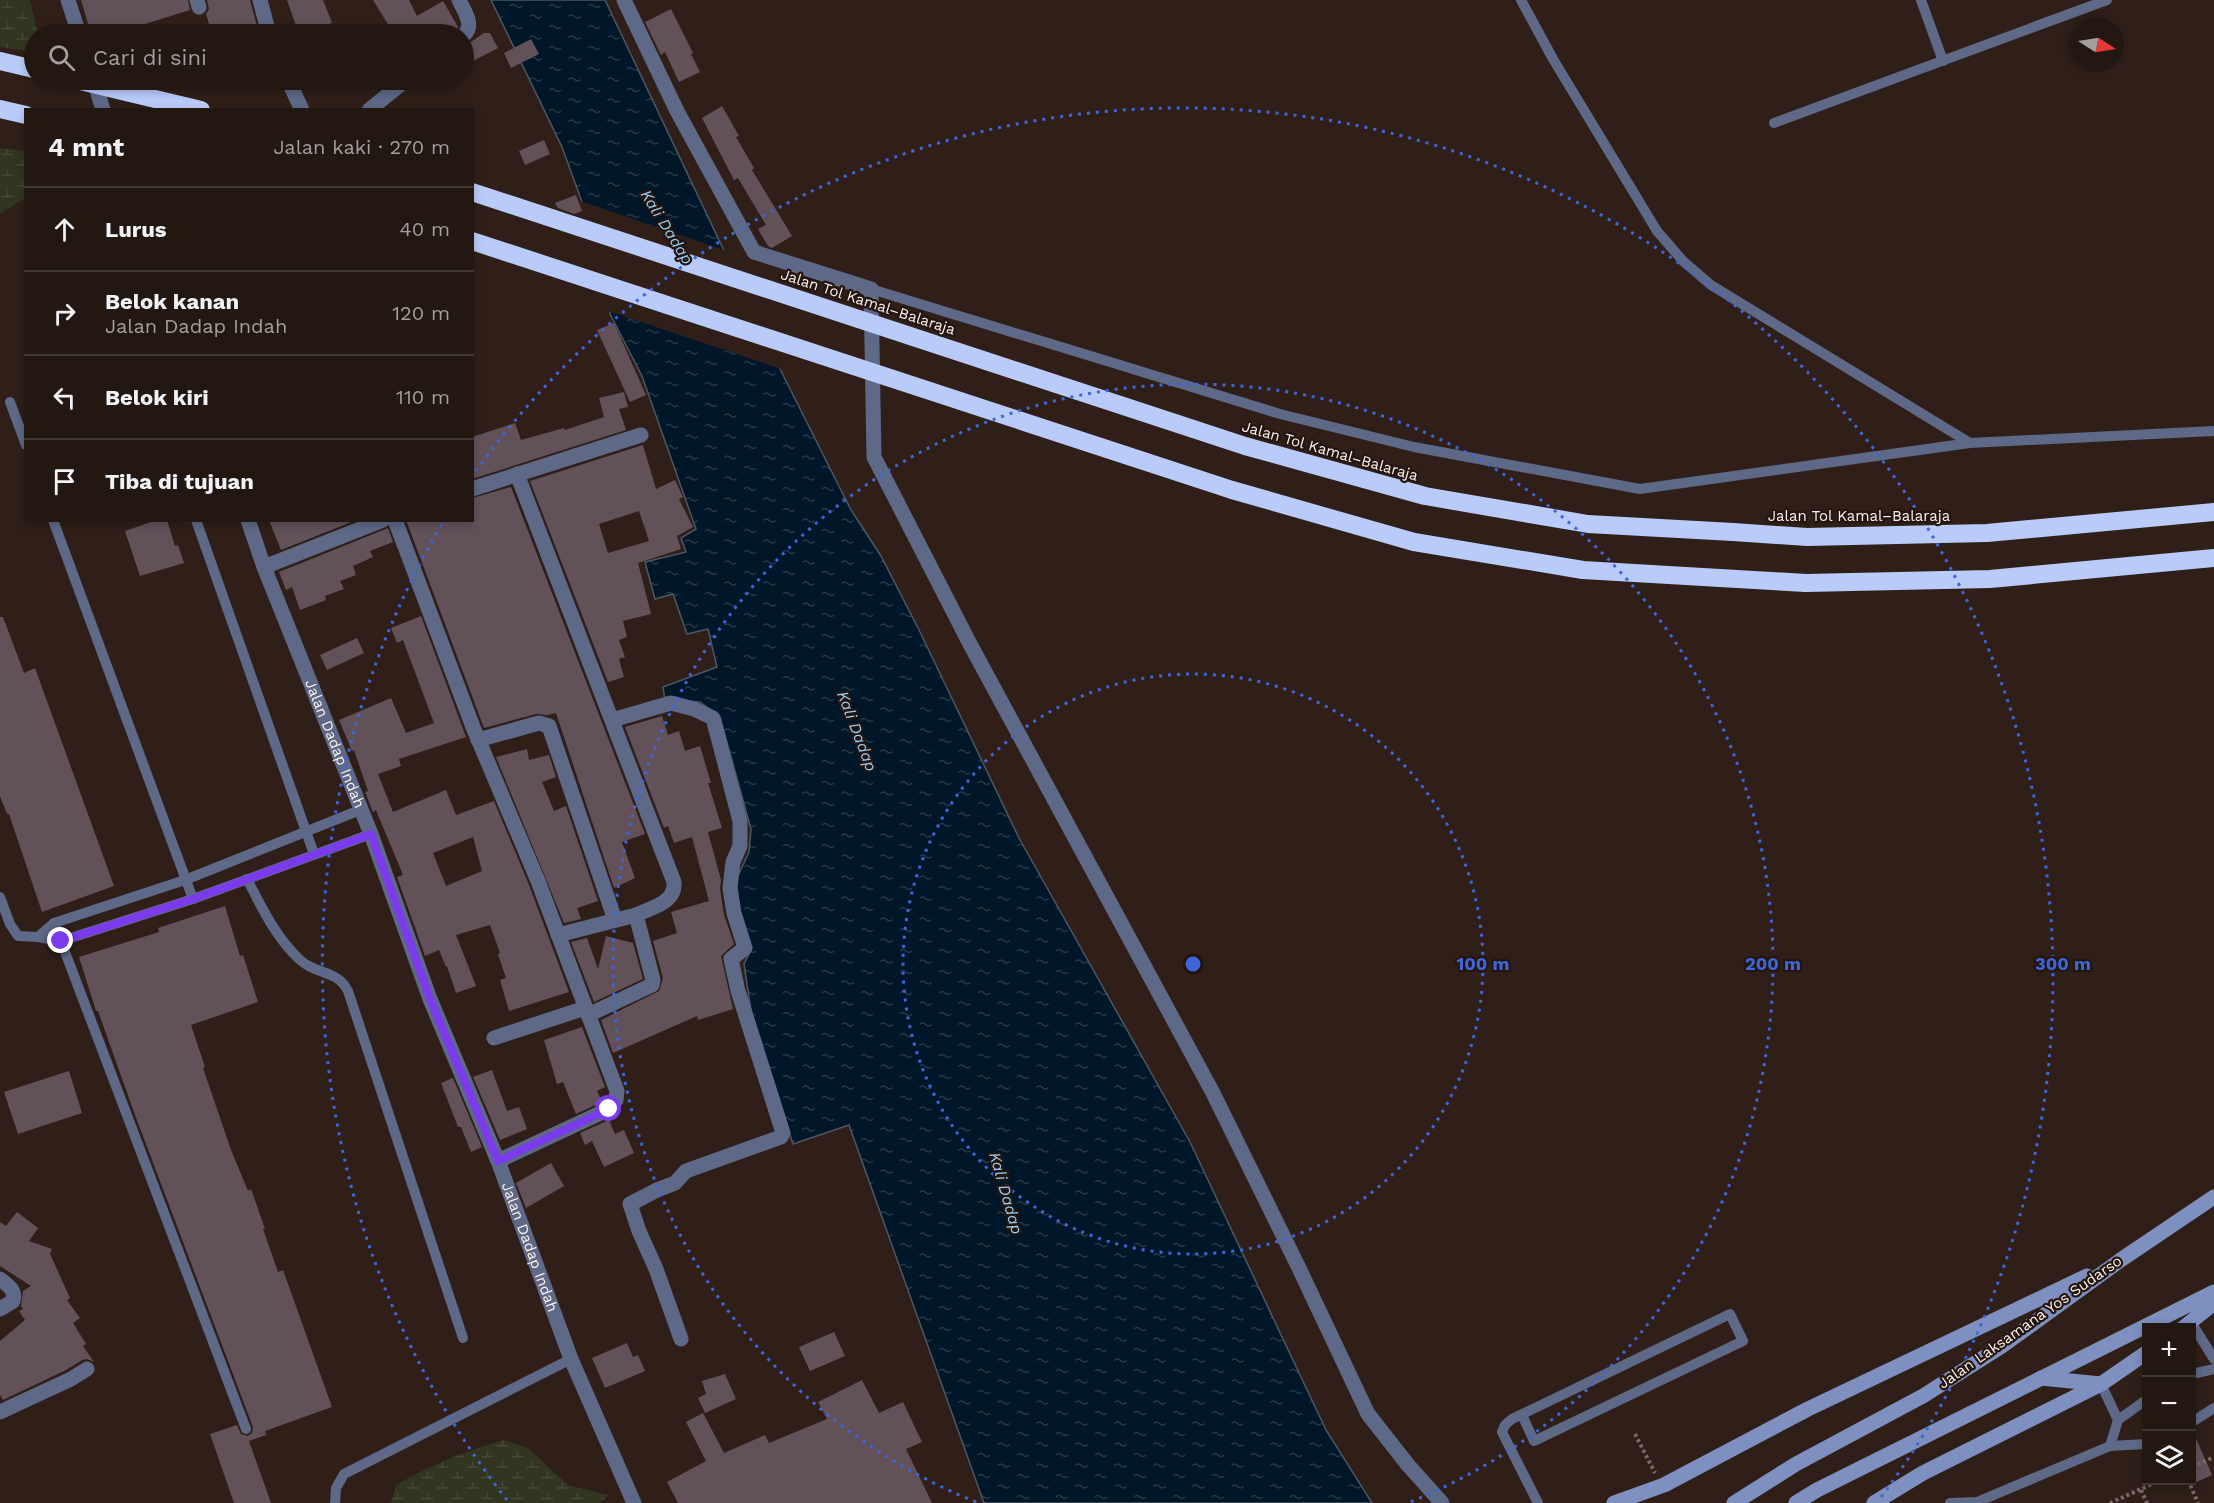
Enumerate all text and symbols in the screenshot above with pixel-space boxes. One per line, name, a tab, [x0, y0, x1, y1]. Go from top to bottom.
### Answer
north arrow	[2070, 18, 2124, 72]
search box	[24, 24, 474, 90]
icon: search	[45, 41, 78, 74]
text: Cari di sini	[93, 45, 207, 70]
text: 4 mnt	[48, 132, 124, 162]
text: Jalan kaki · 270 m	[273, 135, 450, 159]
water label: Kali Dadap	[637, 186, 697, 268]
icon: ahead	[48, 213, 81, 246]
text: Lurus	[105, 217, 167, 242]
text: 40 m	[399, 217, 450, 241]
street label: Jalan Tol Kamal–Balaraja	[778, 265, 958, 339]
text: Belok kanan	[105, 289, 239, 314]
icon: right	[48, 297, 81, 330]
text: 120 m	[392, 301, 450, 325]
text: Jalan Dadap Indah	[105, 314, 287, 338]
icon: left	[48, 381, 81, 414]
text: Belok kiri	[105, 385, 209, 410]
text: 110 m	[396, 385, 450, 409]
street label: Jalan Tol Kamal–Balaraja	[1240, 417, 1421, 485]
icon: arrive	[48, 465, 81, 498]
text: Tiba di tujuan	[105, 469, 254, 494]
street label: Jalan Tol Kamal–Balaraja	[1768, 507, 1951, 525]
street label: Jalan Dadap Indah	[301, 677, 369, 811]
water label: Kali Dadap	[833, 688, 881, 774]
route end	[47, 927, 73, 953]
text: 100 m	[1456, 953, 1510, 974]
text: 200 m	[1745, 953, 1801, 974]
text: 300 m	[2035, 953, 2091, 974]
centre of rings	[1183, 954, 1203, 974]
route start	[595, 1095, 621, 1121]
water label: Kali Dadap	[985, 1150, 1027, 1236]
street label: Jalan Dadap Indah	[498, 1180, 562, 1314]
street label: Jalan Laksamana Yos Sudarso	[1935, 1252, 2125, 1392]
map controls	[2142, 1323, 2196, 1485]
button: +	[2142, 1323, 2196, 1377]
button: −	[2142, 1377, 2196, 1431]
button: layers	[2142, 1431, 2196, 1485]

